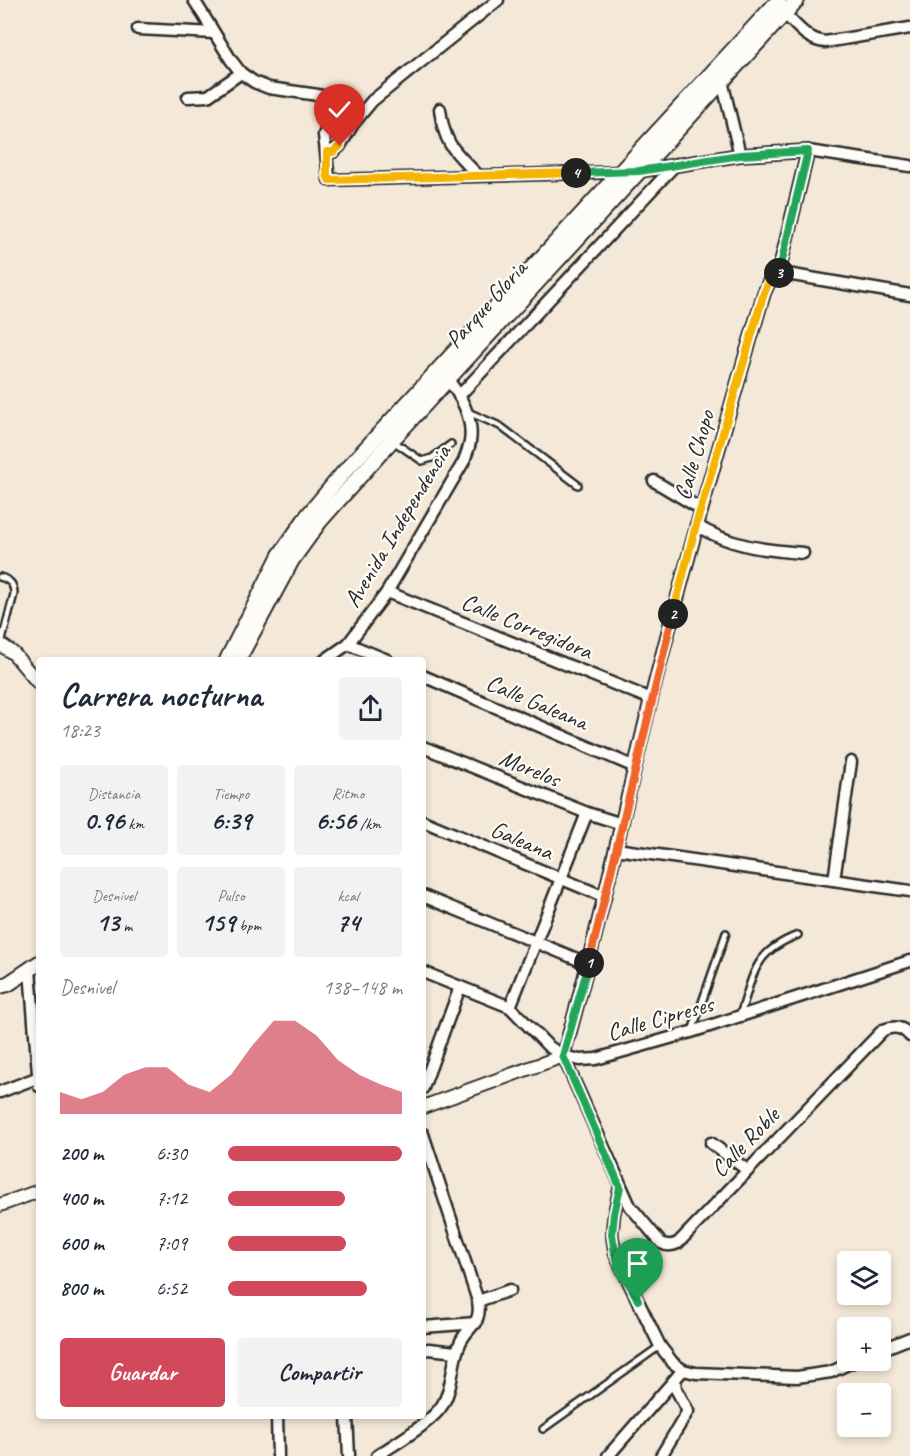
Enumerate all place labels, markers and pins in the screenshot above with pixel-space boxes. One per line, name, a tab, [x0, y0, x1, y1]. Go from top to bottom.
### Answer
pin	[314, 84, 365, 146]
pin: 4	[561, 158, 591, 188]
pin: 3	[764, 258, 794, 288]
pin: 2	[658, 599, 688, 629]
pin: 1	[574, 948, 604, 978]
pin	[612, 1238, 663, 1300]

